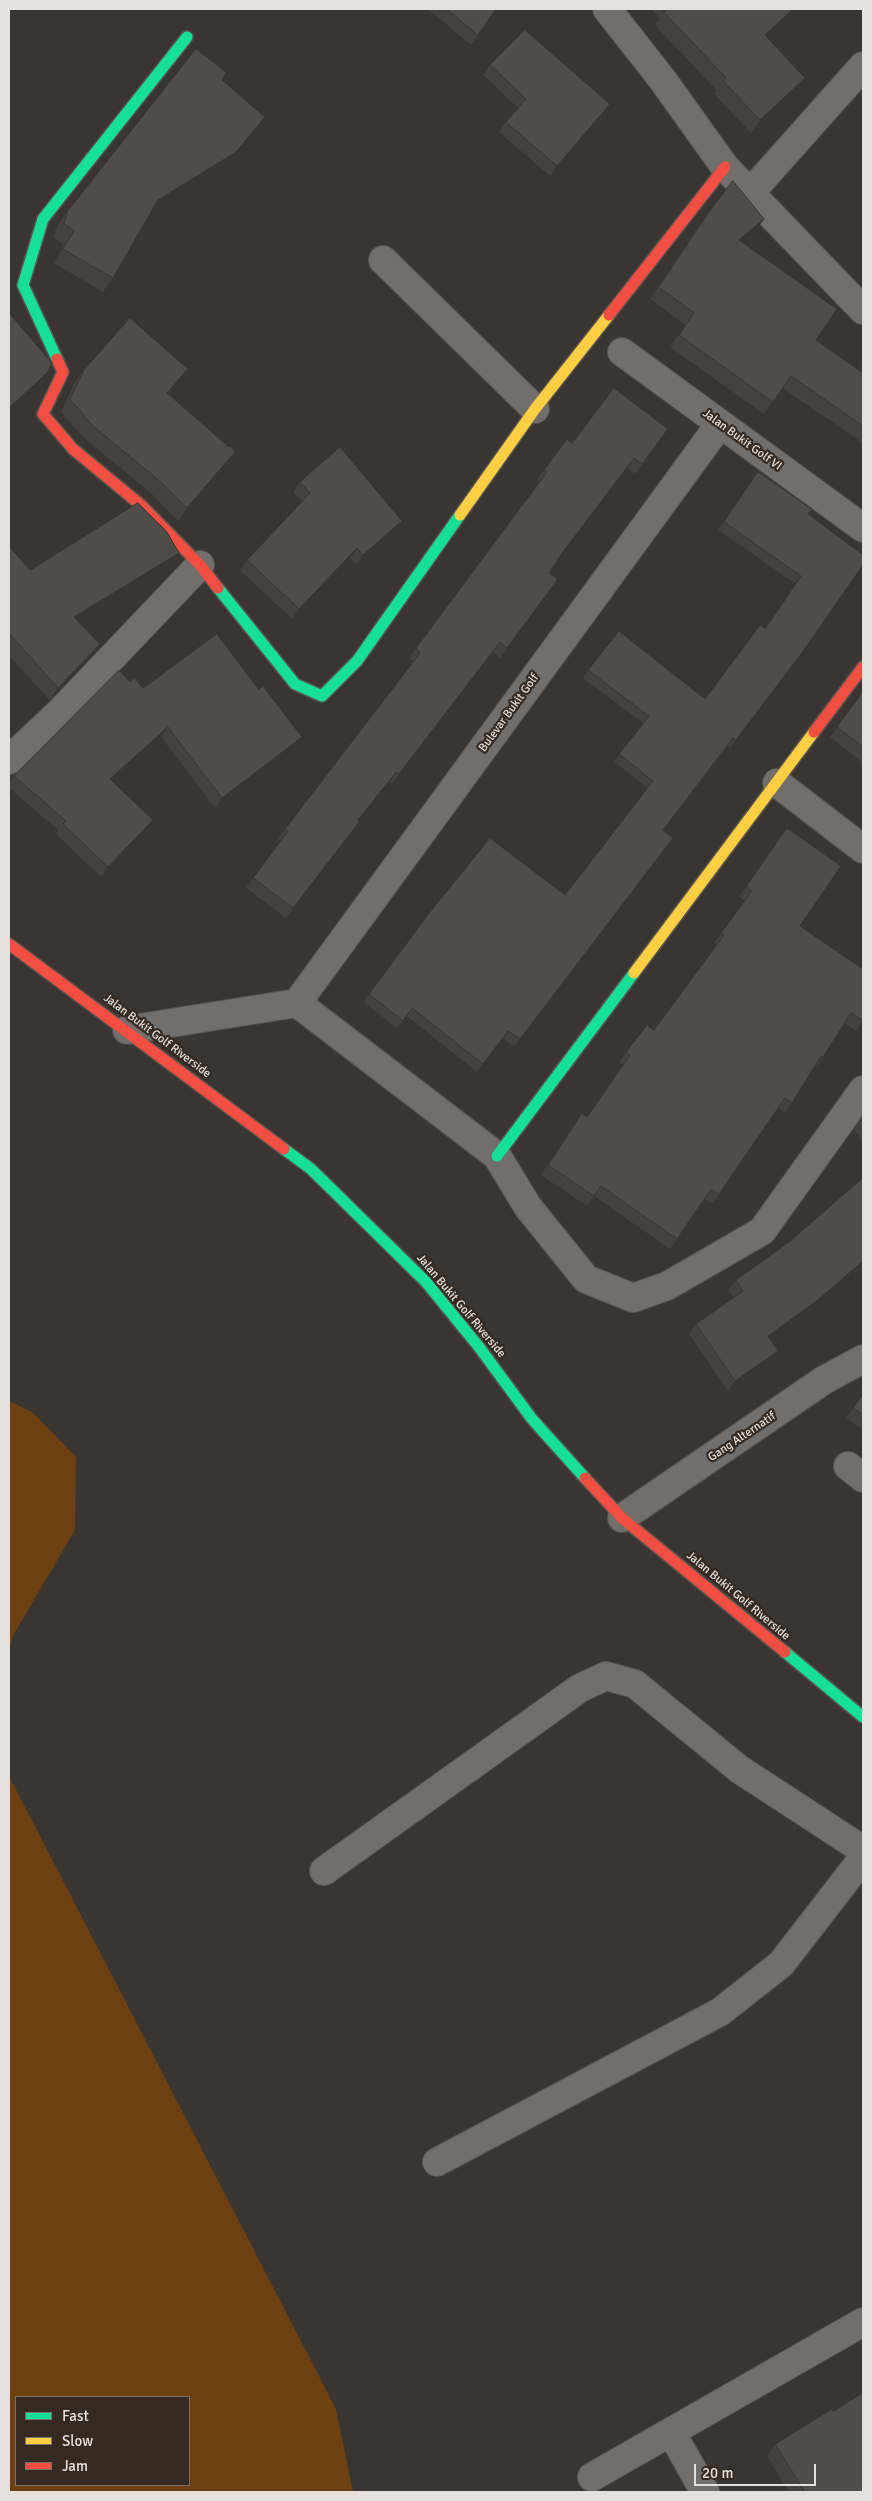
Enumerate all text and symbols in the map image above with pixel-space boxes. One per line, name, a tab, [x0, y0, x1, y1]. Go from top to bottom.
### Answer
street label: Jalan Bukit Golf VI	[700, 406, 784, 474]
street label: Bulevar Bukit Golf	[476, 671, 542, 755]
street label: Jalan Bukit Golf Riverside	[100, 991, 214, 1081]
street label: Jalan Bukit Golf Riverside	[413, 1251, 509, 1361]
street label: Gang Alternatif	[705, 1409, 779, 1465]
street label: Jalan Bukit Golf Riverside	[683, 1548, 793, 1644]
legend	[15, 2396, 190, 2486]
text: Fast	[62, 2407, 89, 2425]
text: Slow	[62, 2432, 93, 2450]
scale bar	[697, 2454, 820, 2486]
text: Jam	[62, 2457, 88, 2475]
text: 20 m	[702, 2464, 733, 2482]

